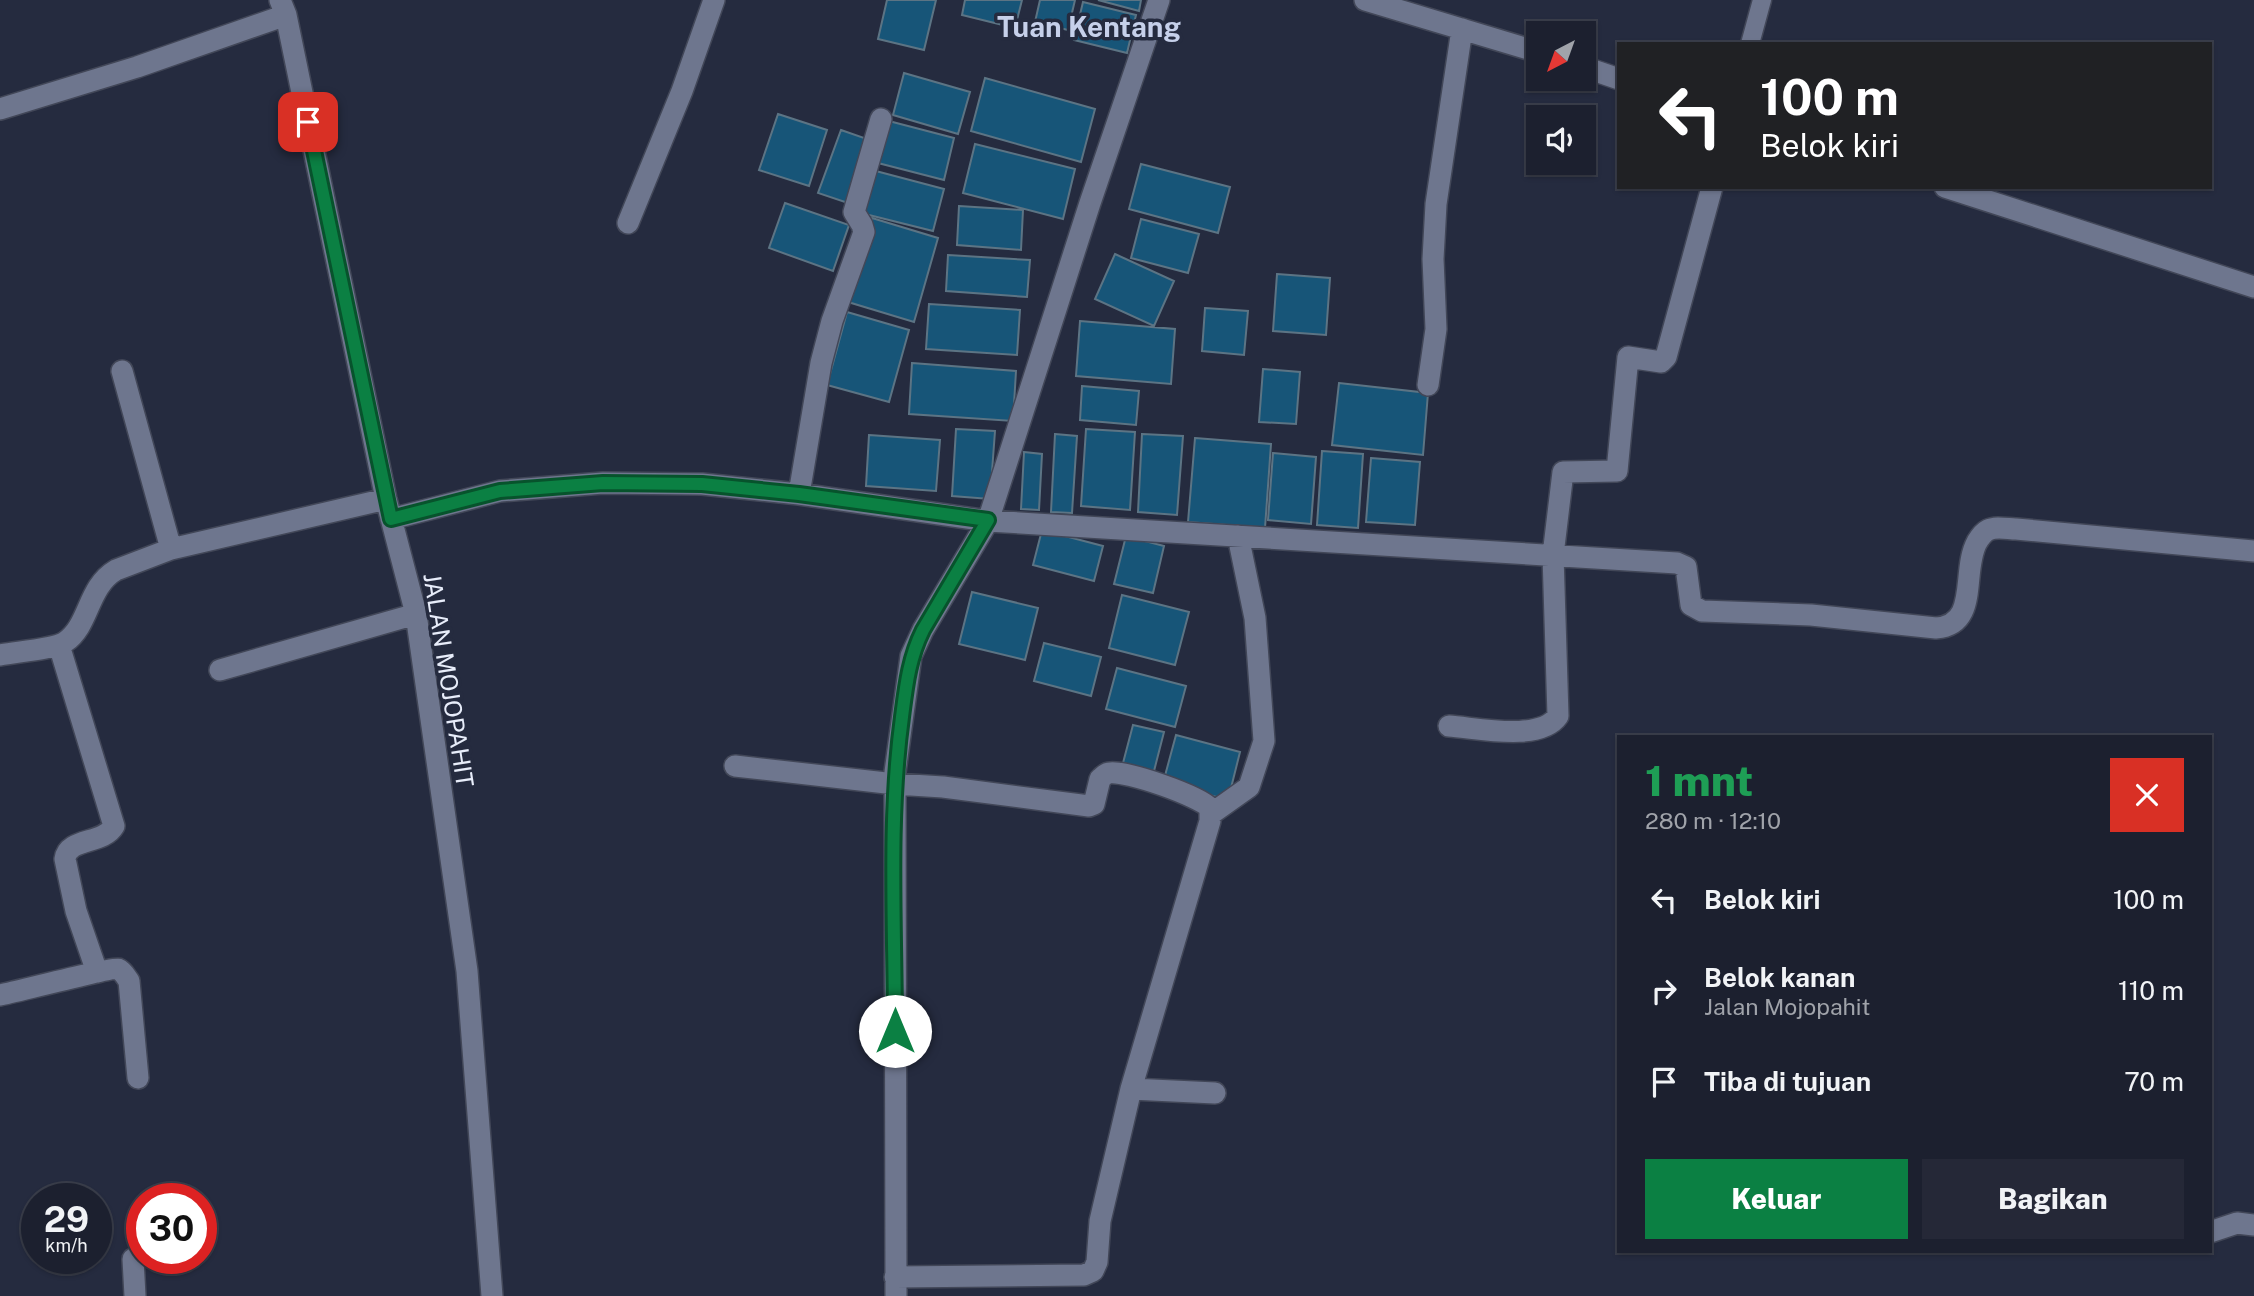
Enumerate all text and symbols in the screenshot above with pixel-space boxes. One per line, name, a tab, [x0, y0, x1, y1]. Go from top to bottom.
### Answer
district label: Tuan Kentang	[997, 10, 1181, 43]
north arrow	[1526, 21, 1596, 91]
map controls	[1526, 21, 1596, 175]
text: 100 m	[1760, 68, 1899, 126]
icon: left	[1645, 70, 1736, 161]
pin	[278, 92, 338, 152]
icon: arrive	[289, 103, 327, 141]
button: sound	[1526, 105, 1596, 175]
text: Belok kiri	[1760, 127, 1899, 164]
street label: JALAN MOJOPAHIT	[418, 571, 480, 789]
text: 1 mnt	[1645, 756, 1753, 805]
button: close	[2110, 758, 2184, 832]
text: 280 m · 12:10	[1645, 807, 1781, 834]
icon: left	[1645, 881, 1683, 919]
text: Belok kiri	[1704, 884, 1820, 915]
text: 100 m	[2113, 884, 2184, 915]
text: Belok kanan	[1704, 962, 1855, 993]
icon: right	[1645, 972, 1683, 1010]
text: 110 m	[2118, 975, 2184, 1006]
text: Jalan Mojopahit	[1704, 993, 1871, 1020]
position arrow	[858, 994, 932, 1068]
icon: arrive	[1645, 1063, 1683, 1101]
text: Tiba di tujuan	[1704, 1066, 1871, 1097]
text: 70 m	[2124, 1066, 2184, 1097]
button: Keluar	[1645, 1159, 1908, 1239]
button: Bagikan	[1922, 1159, 2184, 1239]
speed limit sign: 30	[126, 1183, 217, 1274]
text: 29	[44, 1199, 89, 1240]
text: km/h	[45, 1235, 88, 1256]

